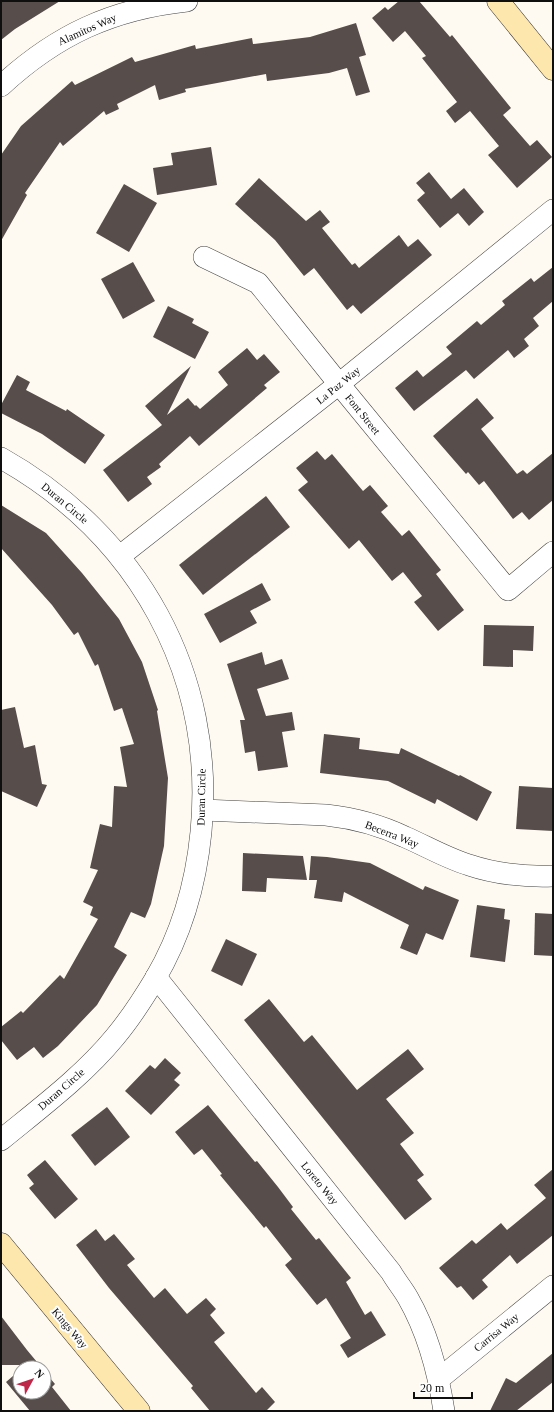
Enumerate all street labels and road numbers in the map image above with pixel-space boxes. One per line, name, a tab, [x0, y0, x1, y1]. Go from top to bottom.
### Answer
street label: Alamitos Way	[56, 11, 119, 47]
street label: La Paz Way	[314, 363, 363, 406]
street label: Font Street	[343, 391, 383, 437]
street label: Duran Circle	[39, 480, 91, 526]
street label: Duran Circle	[195, 768, 207, 826]
street label: Becerra Way	[363, 818, 421, 850]
street label: Duran Circle	[36, 1066, 87, 1112]
street label: Loreto Way	[299, 1159, 341, 1207]
street label: Kings Way	[50, 1305, 91, 1351]
street label: Carrisa Way	[471, 1310, 521, 1354]

